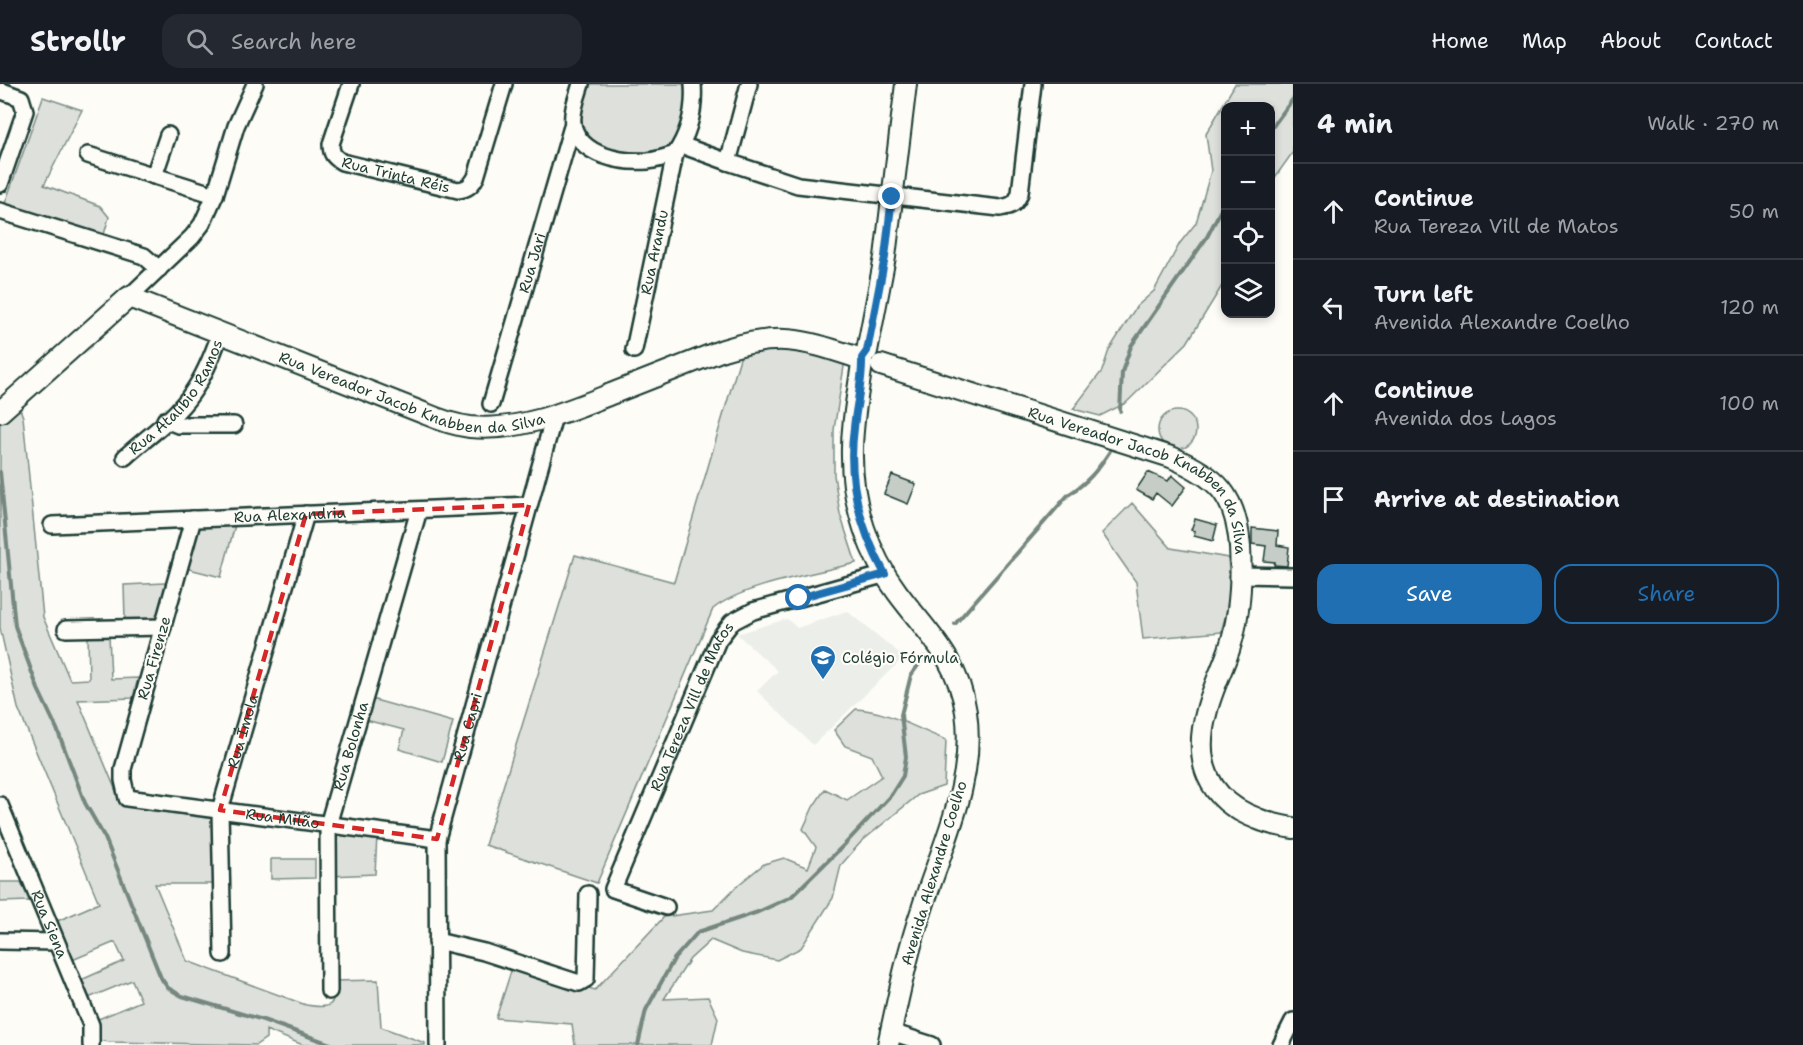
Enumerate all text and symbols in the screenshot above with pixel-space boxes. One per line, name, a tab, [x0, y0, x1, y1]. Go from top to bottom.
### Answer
search box	[162, 14, 582, 68]
text: Strollr	[30, 22, 126, 60]
icon: search	[183, 25, 216, 58]
text: Search here	[231, 27, 357, 56]
text: Home	[1431, 27, 1489, 55]
text: Map	[1522, 27, 1567, 55]
text: About	[1600, 27, 1661, 55]
text: Contact	[1694, 27, 1773, 55]
map controls	[1221, 102, 1275, 318]
button: +	[1221, 102, 1275, 156]
text: 4 min	[1317, 106, 1393, 141]
text: Walk · 270 m	[1647, 110, 1779, 136]
street label: Rua Trinta Réis	[340, 152, 452, 198]
button: −	[1221, 156, 1275, 210]
route end	[878, 183, 904, 209]
text: Continue	[1374, 184, 1474, 213]
icon: ahead	[1317, 195, 1350, 228]
text: 50 m	[1729, 198, 1779, 224]
street label: Rua Arandu	[636, 208, 673, 296]
button: locate	[1221, 210, 1275, 264]
text: Rua Tereza Vill de Matos	[1374, 213, 1619, 239]
street label: Rua Jari	[514, 230, 550, 295]
button: layers	[1221, 264, 1275, 318]
text: Turn left	[1374, 280, 1473, 309]
icon: left	[1317, 291, 1350, 324]
text: 120 m	[1720, 294, 1779, 320]
text: Avenida Alexandre Coelho	[1374, 309, 1630, 335]
street label: Rua Atalíbio Ramos	[125, 337, 227, 459]
street label: Rua Vereador Jacob Knabben da Silva	[276, 347, 548, 438]
text: Continue	[1374, 376, 1474, 405]
icon: ahead	[1317, 387, 1350, 420]
text: 100 m	[1719, 390, 1779, 416]
street label: Rua Vereador Jacob Knabben da Silva	[1025, 402, 1250, 556]
text: Avenida dos Lagos	[1374, 405, 1557, 431]
icon: arrive	[1317, 483, 1350, 516]
text: Arrive at destination	[1374, 485, 1620, 514]
street label: Rua Alexandria	[233, 503, 347, 527]
button: Save	[1317, 564, 1542, 624]
button: Share	[1554, 564, 1779, 624]
route start	[785, 584, 811, 610]
street label: Rua Firenze	[133, 614, 175, 702]
street label: Rua Tereza Vill de Matos	[645, 618, 739, 794]
school or university icon: Colégio Fórmula	[808, 643, 838, 681]
place label: Colégio Fórmula	[842, 648, 959, 668]
street label: Rua Ímola	[223, 691, 263, 771]
street label: Rua Capri	[449, 691, 487, 764]
street label: Rua Bolonha	[328, 699, 373, 793]
street label: Avenida Alexandre Coelho	[896, 778, 972, 968]
street label: Rua Milão	[244, 804, 321, 833]
street label: Rua Siena	[26, 887, 73, 962]

